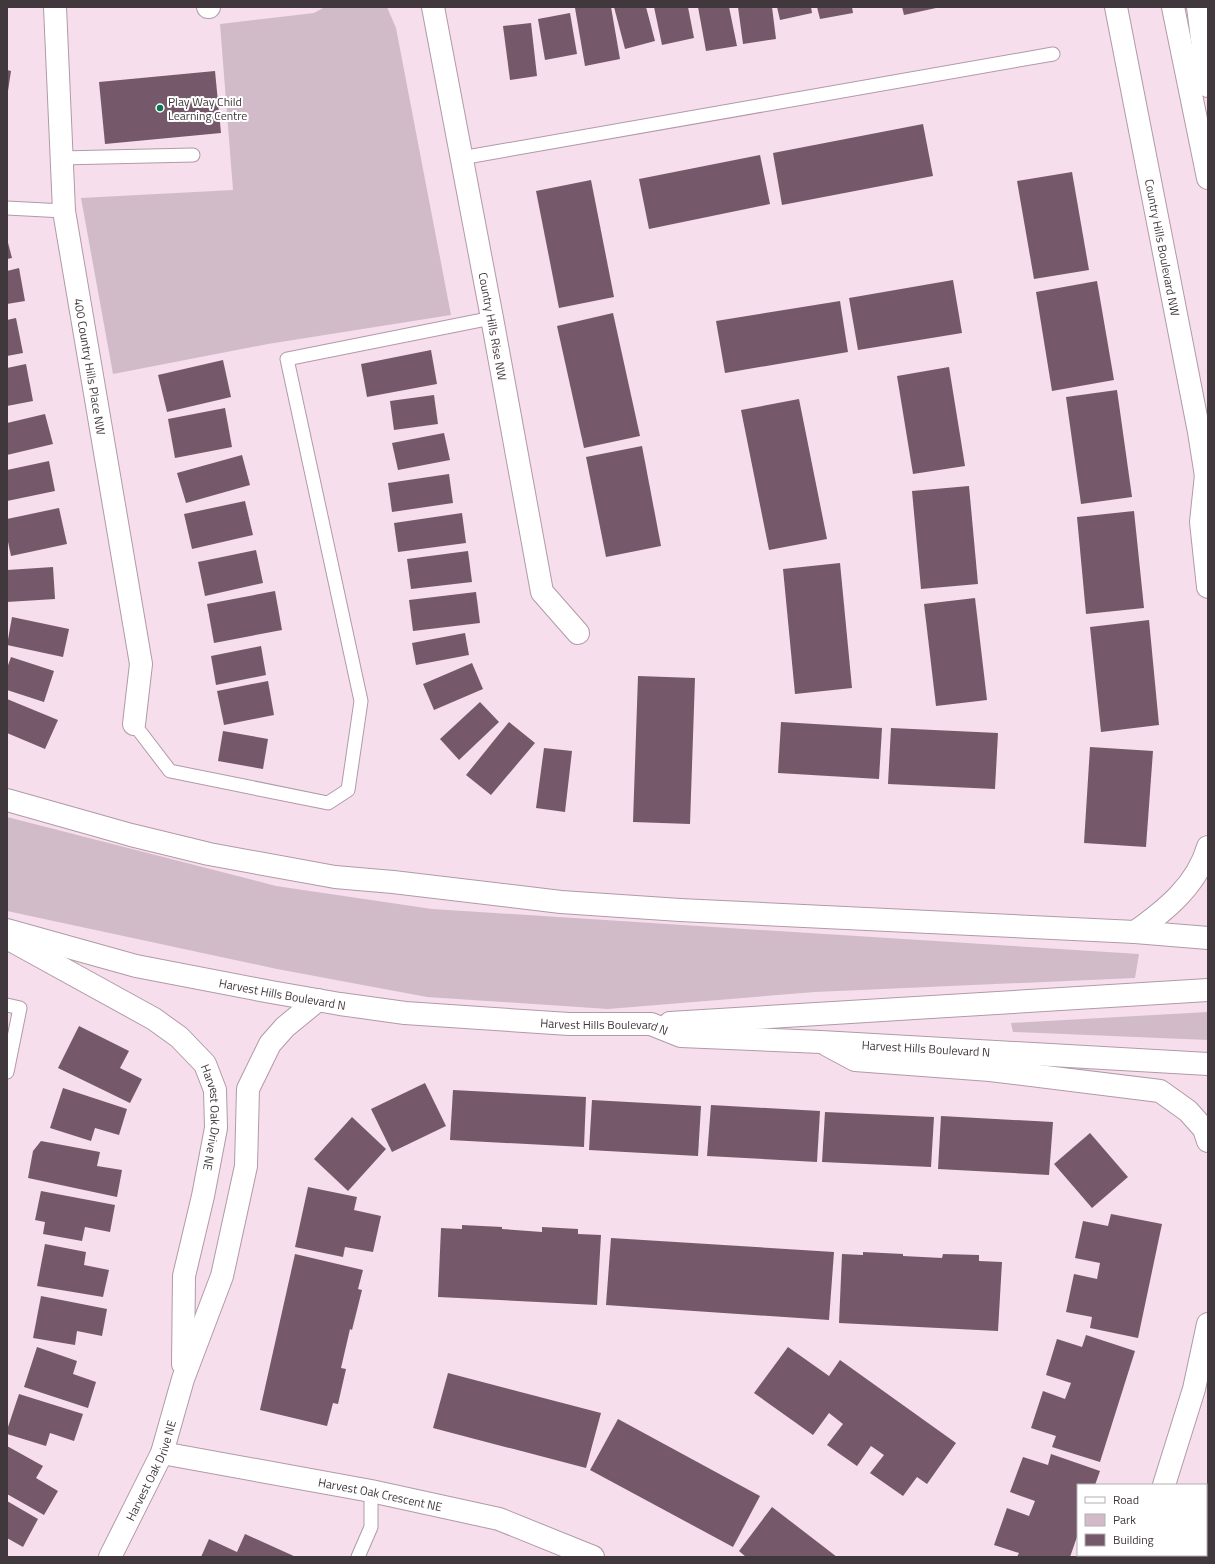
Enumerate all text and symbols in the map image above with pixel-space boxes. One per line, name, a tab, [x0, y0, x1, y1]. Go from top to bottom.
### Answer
place label: Play Way Child Learning Centre	[168, 92, 247, 125]
marker: Play Way Child Learning Centre	[155, 103, 165, 113]
street label: Country Hills Boulevard NW	[1140, 177, 1186, 318]
street label: Country Hills Rise NW	[474, 270, 513, 382]
street label: 400 Country Hills Place NW	[69, 297, 111, 437]
street label: Harvest Hills Boulevard N	[217, 973, 347, 1014]
street label: Harvest Hills Boulevard N	[540, 1013, 671, 1039]
street label: Harvest Hills Boulevard N	[861, 1035, 991, 1061]
street label: Harvest Oak Drive NE	[196, 1061, 225, 1173]
street label: Harvest Oak Drive NE	[120, 1417, 181, 1524]
street label: Harvest Oak Crescent NE	[317, 1472, 444, 1516]
legend	[1077, 1484, 1207, 1556]
text: Road	[1113, 1490, 1139, 1509]
text: Park	[1113, 1510, 1136, 1529]
text: Building	[1113, 1530, 1154, 1549]

